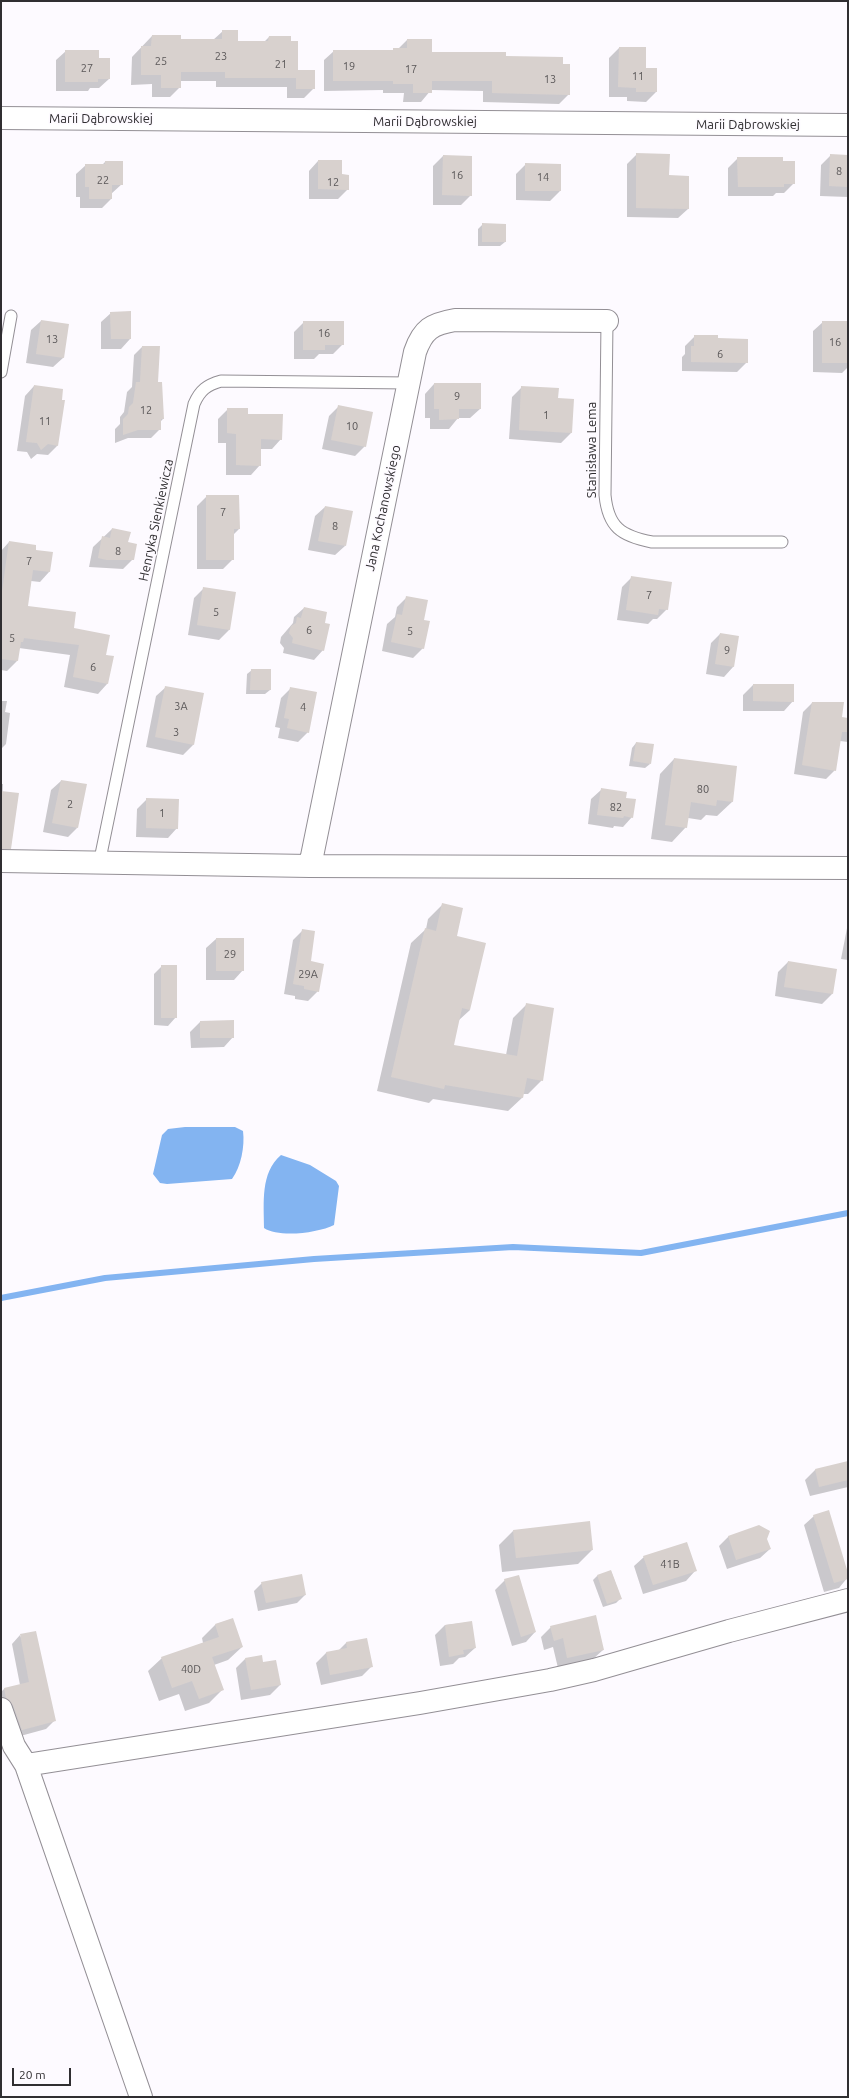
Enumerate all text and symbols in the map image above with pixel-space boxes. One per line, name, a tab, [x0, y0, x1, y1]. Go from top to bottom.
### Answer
house number: 23	[215, 49, 227, 63]
house number: 25	[155, 54, 167, 68]
house number: 21	[275, 57, 287, 71]
house number: 19	[343, 59, 355, 73]
house number: 27	[81, 61, 93, 75]
house number: 17	[405, 62, 417, 76]
house number: 11	[632, 69, 644, 83]
house number: 13	[544, 72, 556, 86]
street label: Marii Dąbrowskiej	[49, 111, 153, 127]
street label: Marii Dąbrowskiej	[373, 114, 477, 130]
street label: Marii Dąbrowskiej	[696, 117, 800, 133]
house number: 8	[836, 164, 842, 178]
house number: 16	[451, 168, 463, 182]
house number: 14	[537, 170, 549, 184]
house number: 22	[97, 173, 109, 187]
house number: 12	[327, 175, 339, 189]
house number: 16	[318, 326, 330, 340]
house number: 13	[46, 332, 58, 346]
house number: 16	[829, 335, 841, 349]
house number: 6	[717, 347, 723, 361]
house number: 9	[454, 389, 460, 403]
street label: Stanisława Lema	[584, 402, 600, 498]
house number: 12	[140, 403, 152, 417]
house number: 1	[543, 408, 549, 422]
house number: 11	[39, 414, 51, 428]
house number: 10	[346, 419, 358, 433]
street label: Jana Kochanowskiego	[362, 444, 404, 572]
street label: Henryka Sienkiewicza	[135, 457, 177, 583]
house number: 7	[220, 505, 226, 519]
house number: 8	[332, 519, 338, 533]
house number: 8	[115, 544, 121, 558]
house number: 7	[26, 554, 32, 568]
house number: 7	[646, 588, 652, 602]
house number: 5	[213, 605, 219, 619]
house number: 6	[306, 623, 312, 637]
house number: 5	[407, 624, 413, 638]
house number: 5	[9, 631, 15, 645]
house number: 9	[724, 643, 730, 657]
house number: 6	[90, 660, 96, 674]
house number: 3A	[174, 699, 188, 713]
house number: 4	[300, 700, 306, 714]
house number: 3	[173, 725, 179, 739]
house number: 80	[697, 782, 709, 796]
house number: 2	[67, 797, 73, 811]
house number: 82	[610, 800, 622, 814]
house number: 1	[159, 806, 165, 820]
house number: 29	[224, 947, 236, 961]
house number: 29A	[298, 967, 318, 981]
house number: 41B	[660, 1557, 680, 1571]
house number: 40D	[181, 1662, 201, 1676]
scale bar	[14, 2060, 73, 2086]
text: 20 m	[19, 2068, 46, 2081]

